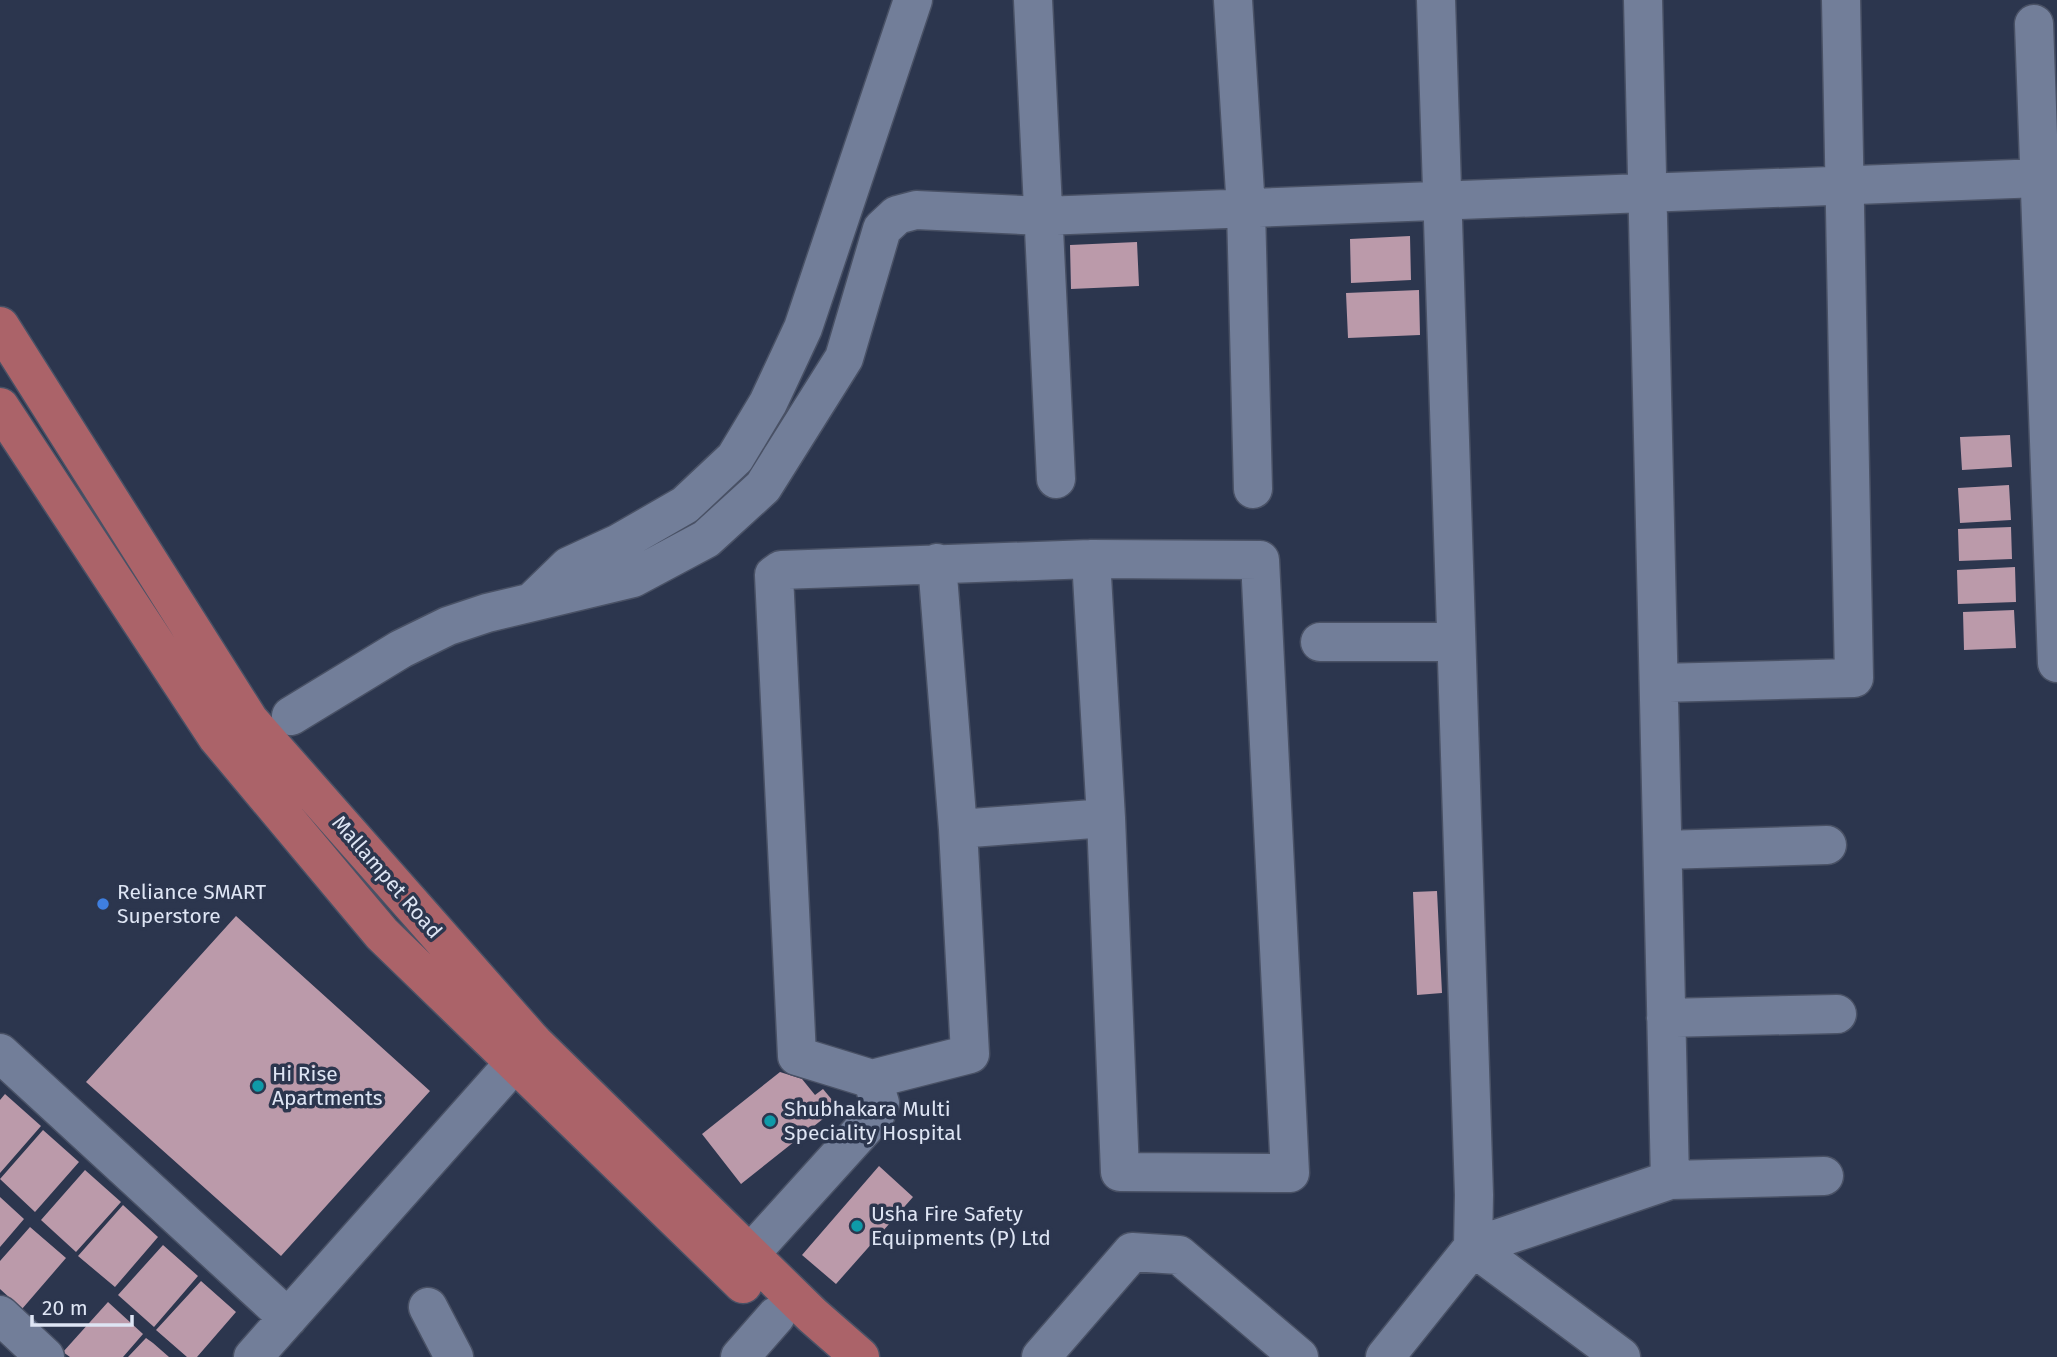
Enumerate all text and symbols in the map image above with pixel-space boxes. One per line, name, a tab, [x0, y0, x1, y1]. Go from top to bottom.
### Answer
street label: Mallampet Road	[326, 810, 448, 944]
place label: Reliance SMART Superstore	[117, 879, 266, 929]
marker: Reliance SMART Superstore	[95, 896, 111, 912]
place label: Hi Rise Apartments	[272, 1061, 383, 1111]
marker: Hi Rise Apartments	[250, 1078, 266, 1094]
place label: Shubhakara Multi Speciality Hospital	[784, 1096, 962, 1146]
marker: Shubhakara Multi Speciality Hospital	[762, 1113, 778, 1129]
place label: Usha Fire Safety Equipments (P) Ltd	[871, 1201, 1051, 1251]
marker: Usha Fire Safety Equipments (P) Ltd	[849, 1218, 865, 1234]
scale bar	[32, 1284, 131, 1328]
text: 20 m	[42, 1295, 88, 1321]

